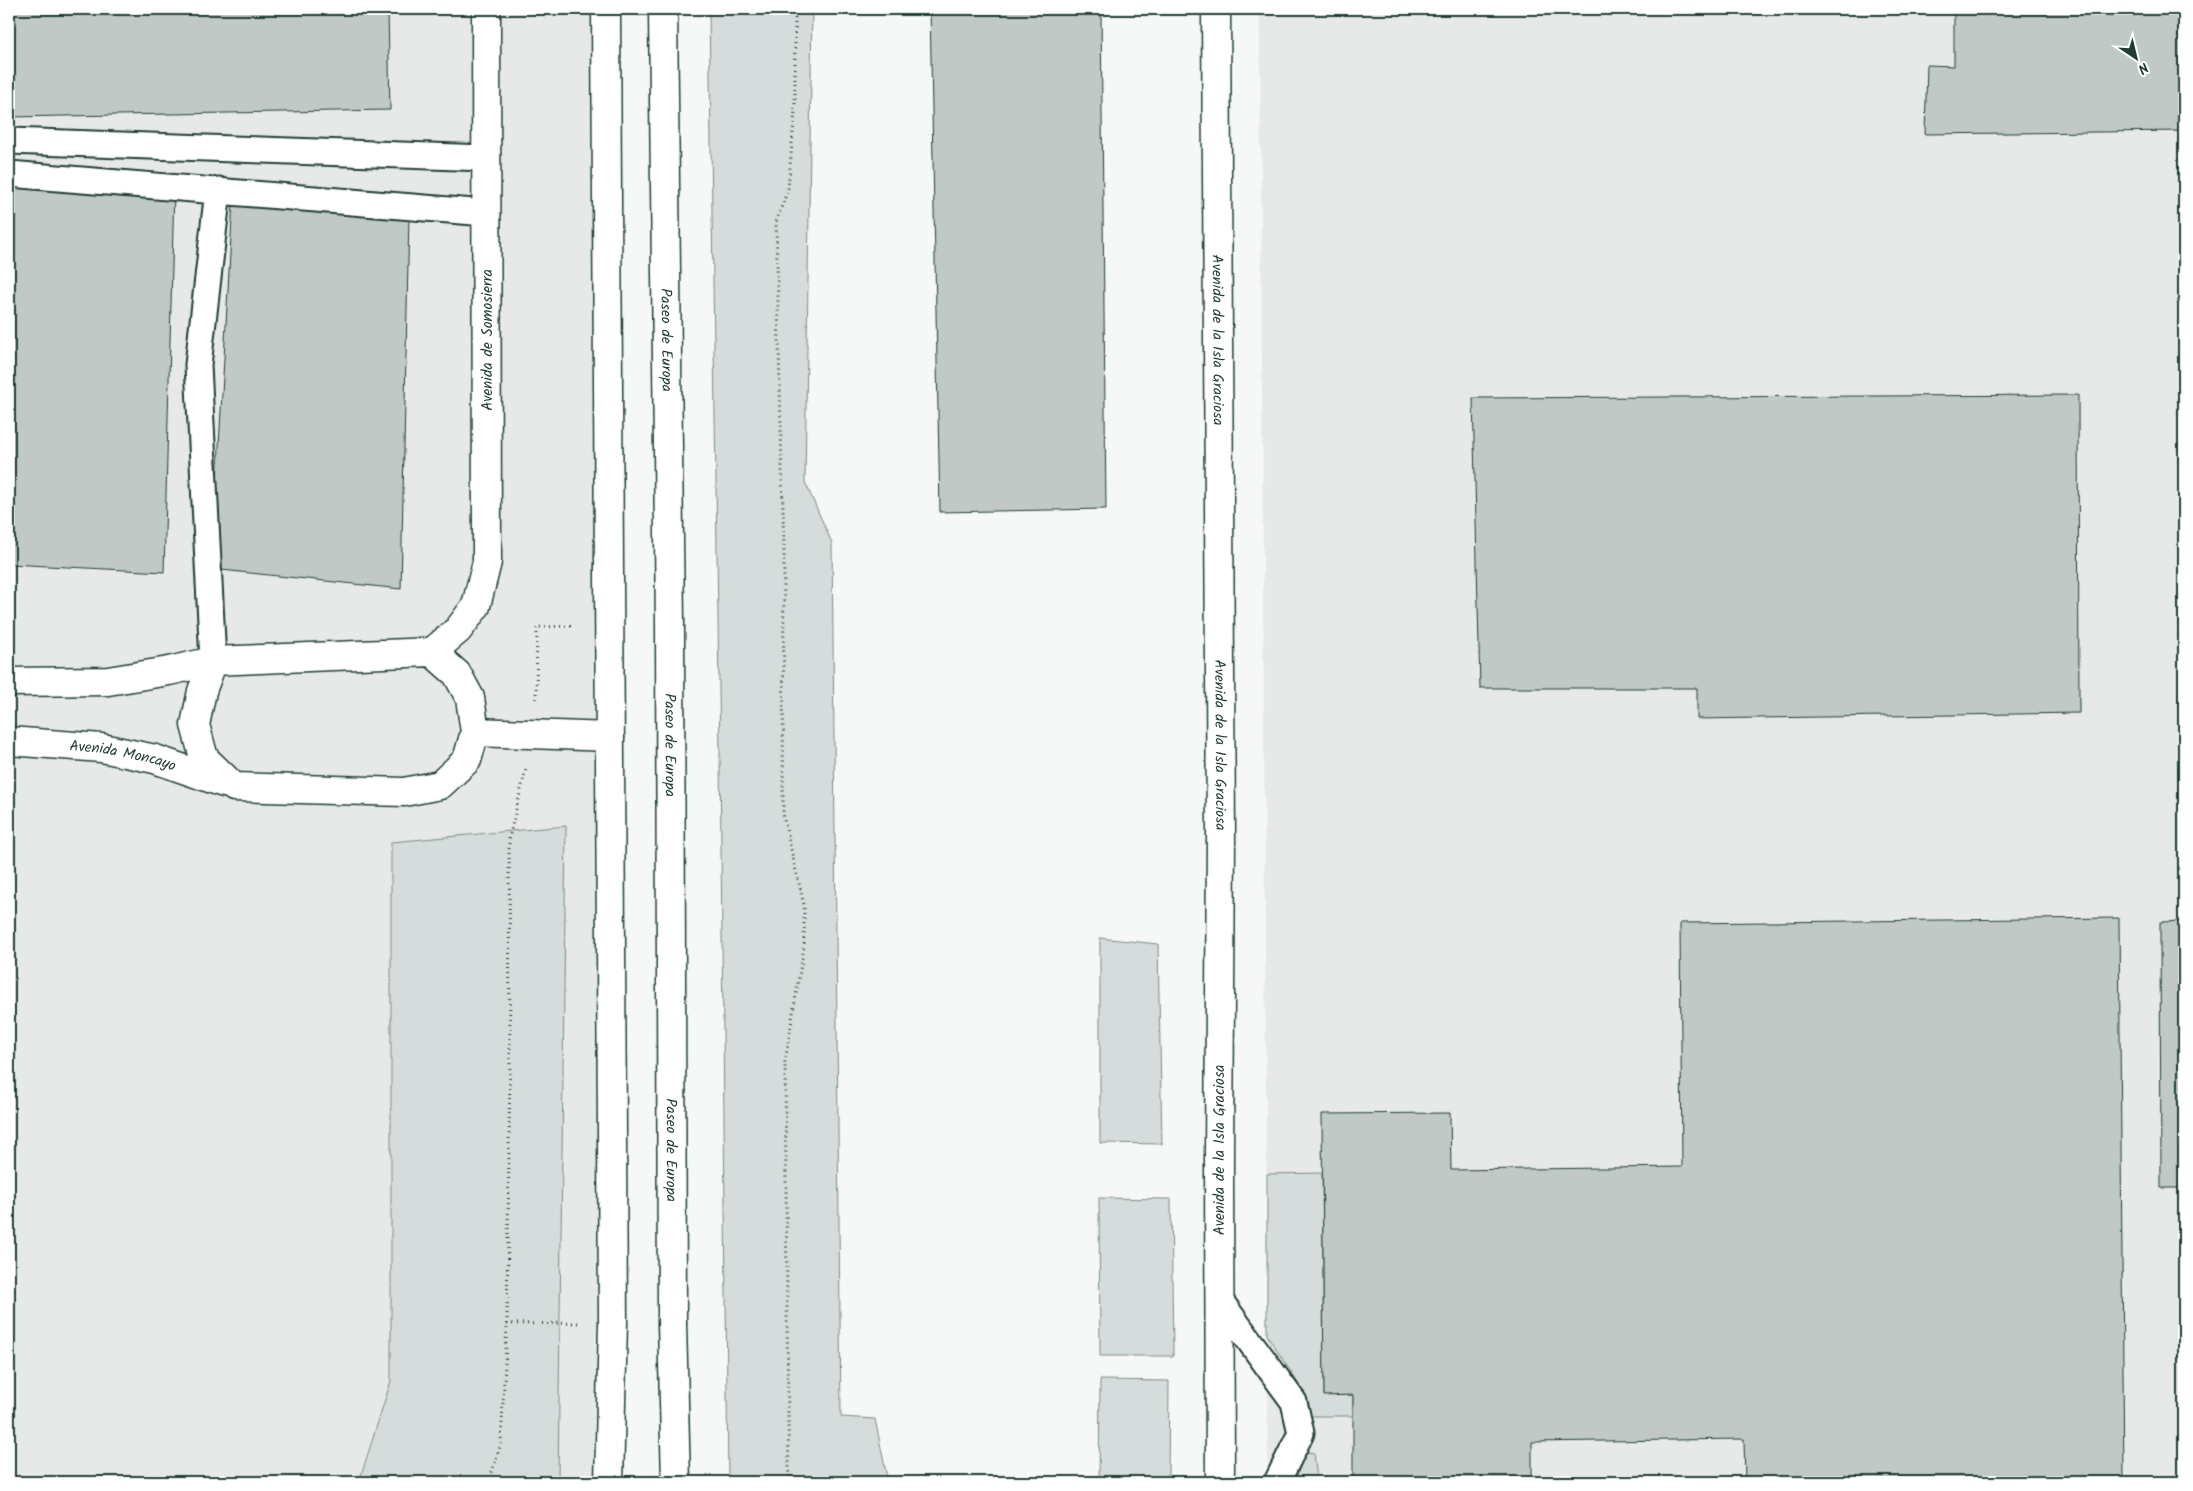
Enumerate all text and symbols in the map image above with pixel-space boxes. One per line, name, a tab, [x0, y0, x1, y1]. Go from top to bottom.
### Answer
north arrow	[2110, 32, 2160, 82]
text: N	[2133, 56, 2153, 79]
street label: Avenida de la Isla Graciosa	[1204, 254, 1230, 426]
street label: Avenida de Somosierra	[476, 269, 500, 411]
street label: Paseo de Europa	[653, 288, 678, 392]
street label: Avenida de la Isla Graciosa	[1207, 659, 1232, 831]
street label: Paseo de Europa	[657, 693, 681, 797]
street label: Avenida Moncayo	[69, 735, 179, 779]
street label: Avenida de la Isla Graciosa	[1208, 1065, 1232, 1235]
street label: Paseo de Europa	[658, 1098, 683, 1202]

